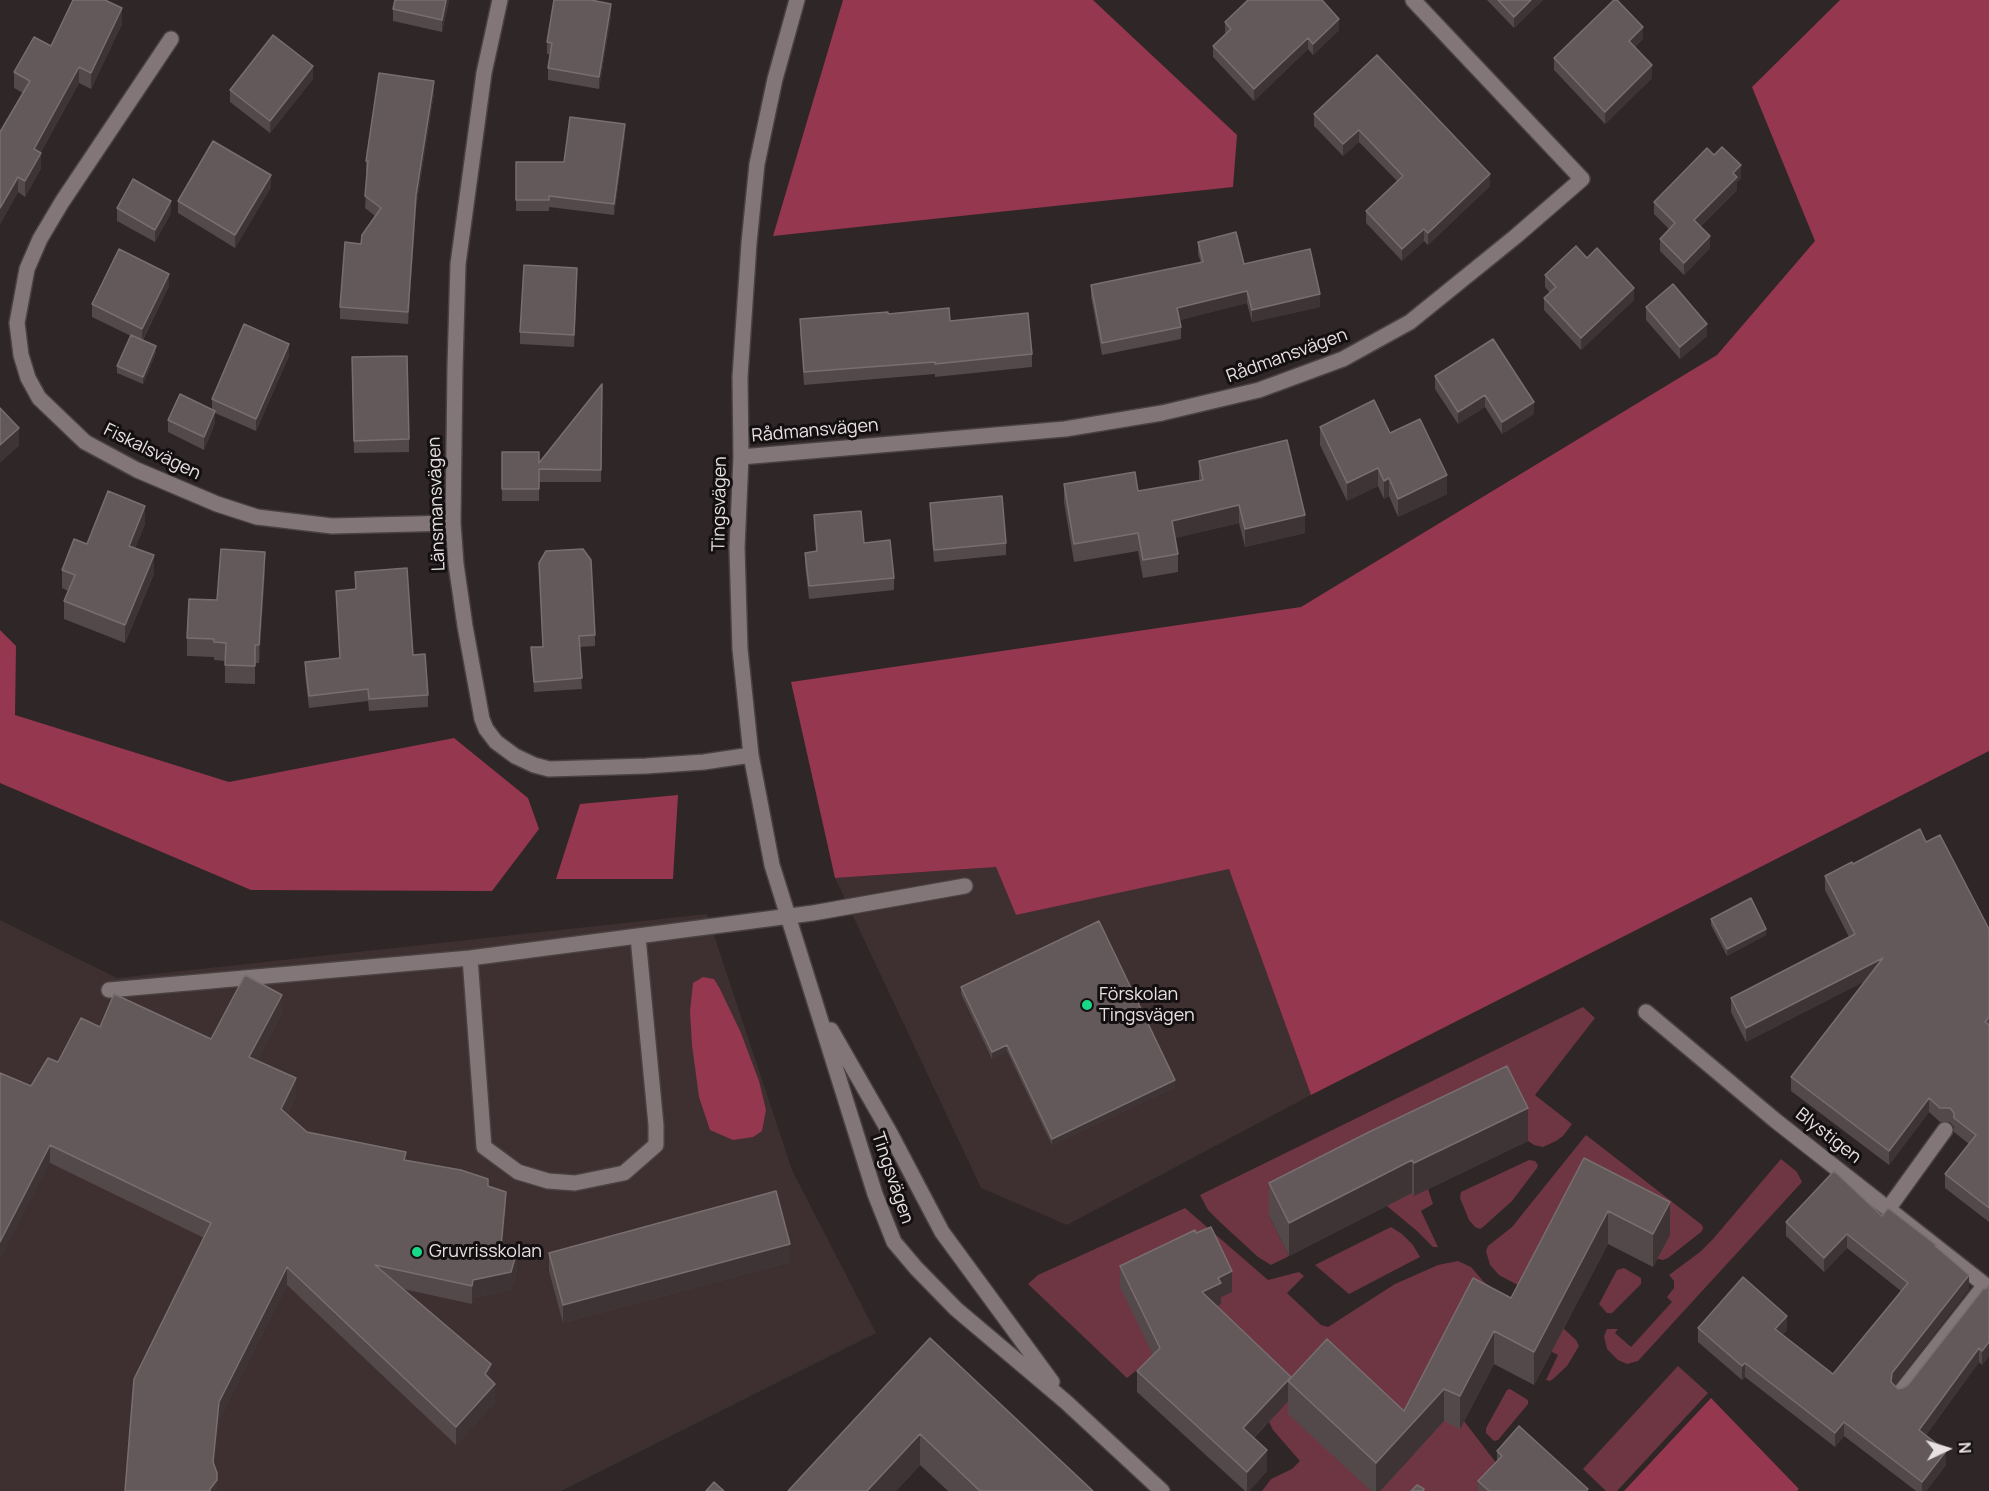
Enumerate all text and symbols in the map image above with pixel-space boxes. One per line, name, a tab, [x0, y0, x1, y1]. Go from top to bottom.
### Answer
street label: Rådmansvägen	[1224, 324, 1350, 388]
street label: Rådmansvägen	[751, 415, 879, 447]
street label: Fiskalsvägen	[100, 419, 204, 485]
street label: Länsmansvägen	[424, 436, 450, 572]
street label: Tingsvägen	[708, 456, 732, 552]
place label: Förskolan Tingsvägen	[1099, 984, 1195, 1026]
marker: Förskolan Tingsvägen	[1080, 998, 1094, 1012]
street label: Blystigen	[1791, 1104, 1865, 1168]
street label: Tingsvägen	[866, 1129, 918, 1227]
place label: Gruvrisskolan	[429, 1241, 542, 1263]
marker: Gruvrisskolan	[410, 1245, 424, 1259]
north arrow	[1917, 1419, 1977, 1479]
text: N	[1954, 1441, 1976, 1454]

